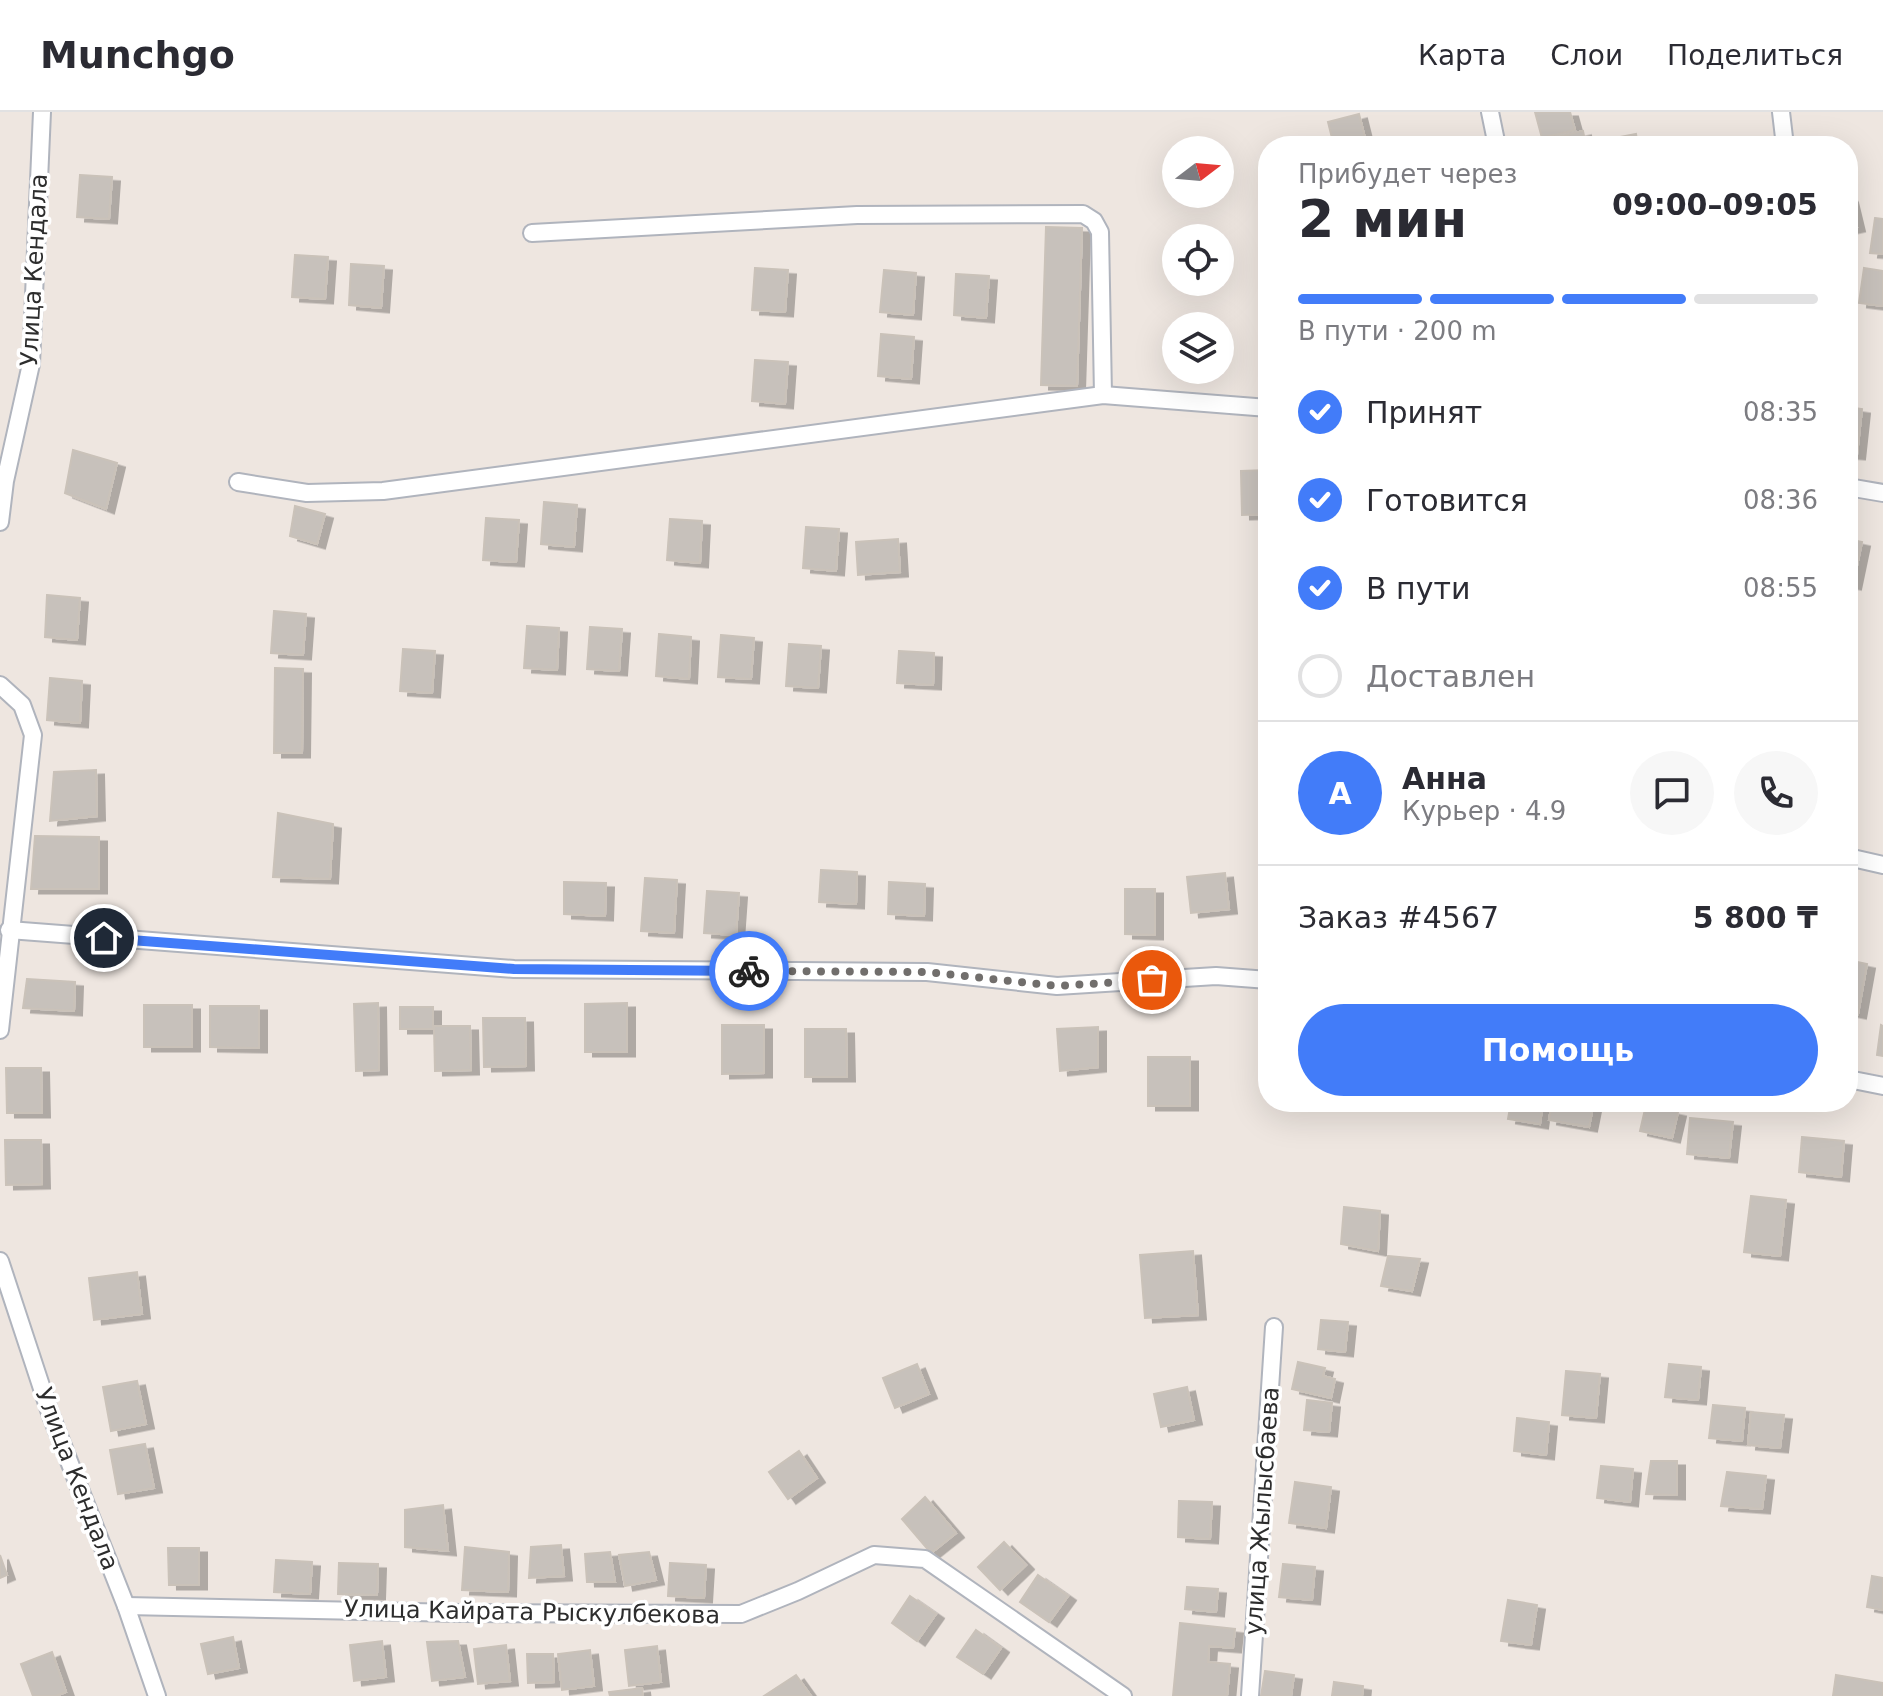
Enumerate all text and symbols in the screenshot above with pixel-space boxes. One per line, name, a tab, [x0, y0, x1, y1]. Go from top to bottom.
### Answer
text: Munchgo	[40, 33, 235, 77]
text: Карта	[1418, 39, 1506, 72]
text: Слои	[1550, 39, 1623, 72]
text: Поделиться	[1667, 39, 1843, 72]
north arrow	[1162, 136, 1234, 208]
map controls	[1162, 136, 1234, 384]
text: Прибудет через	[1298, 159, 1517, 189]
street label: Улица Кендала	[15, 173, 53, 367]
text: 09:00–09:05	[1612, 187, 1818, 222]
text: 2 мин	[1298, 189, 1467, 249]
button: locate	[1162, 224, 1234, 296]
button: layers	[1162, 312, 1234, 384]
text: В пути · 200 m	[1298, 316, 1497, 346]
icon: check	[1298, 390, 1342, 434]
text: Принят	[1366, 395, 1482, 430]
text: 08:35	[1743, 397, 1818, 427]
icon: check	[1298, 478, 1342, 522]
text: Готовится	[1366, 483, 1528, 518]
text: 08:36	[1743, 485, 1818, 515]
icon: check	[1298, 566, 1342, 610]
text: В пути	[1366, 571, 1470, 606]
text: 08:55	[1743, 573, 1818, 603]
text: Доставлен	[1366, 659, 1535, 694]
button: chat	[1630, 751, 1714, 835]
button: phone	[1734, 751, 1818, 835]
text: Анна	[1402, 761, 1487, 796]
text: А	[1328, 776, 1352, 811]
text: Курьер · 4.9	[1402, 796, 1566, 826]
text: Заказ #4567	[1298, 900, 1499, 935]
text: 5 800 ₸	[1693, 900, 1818, 935]
pin	[70, 904, 138, 972]
icon: home	[82, 916, 126, 960]
courier	[709, 931, 789, 1011]
pin	[1118, 946, 1186, 1014]
icon: bike	[727, 949, 771, 993]
icon: bag	[1130, 958, 1174, 1002]
button: Помощь	[1298, 1004, 1818, 1096]
street label: Улица Кендала	[29, 1384, 125, 1574]
street label: улица Жылысбаева	[1239, 1386, 1285, 1636]
street label: Улица Кайрата Рыскулбекова	[344, 1595, 720, 1629]

